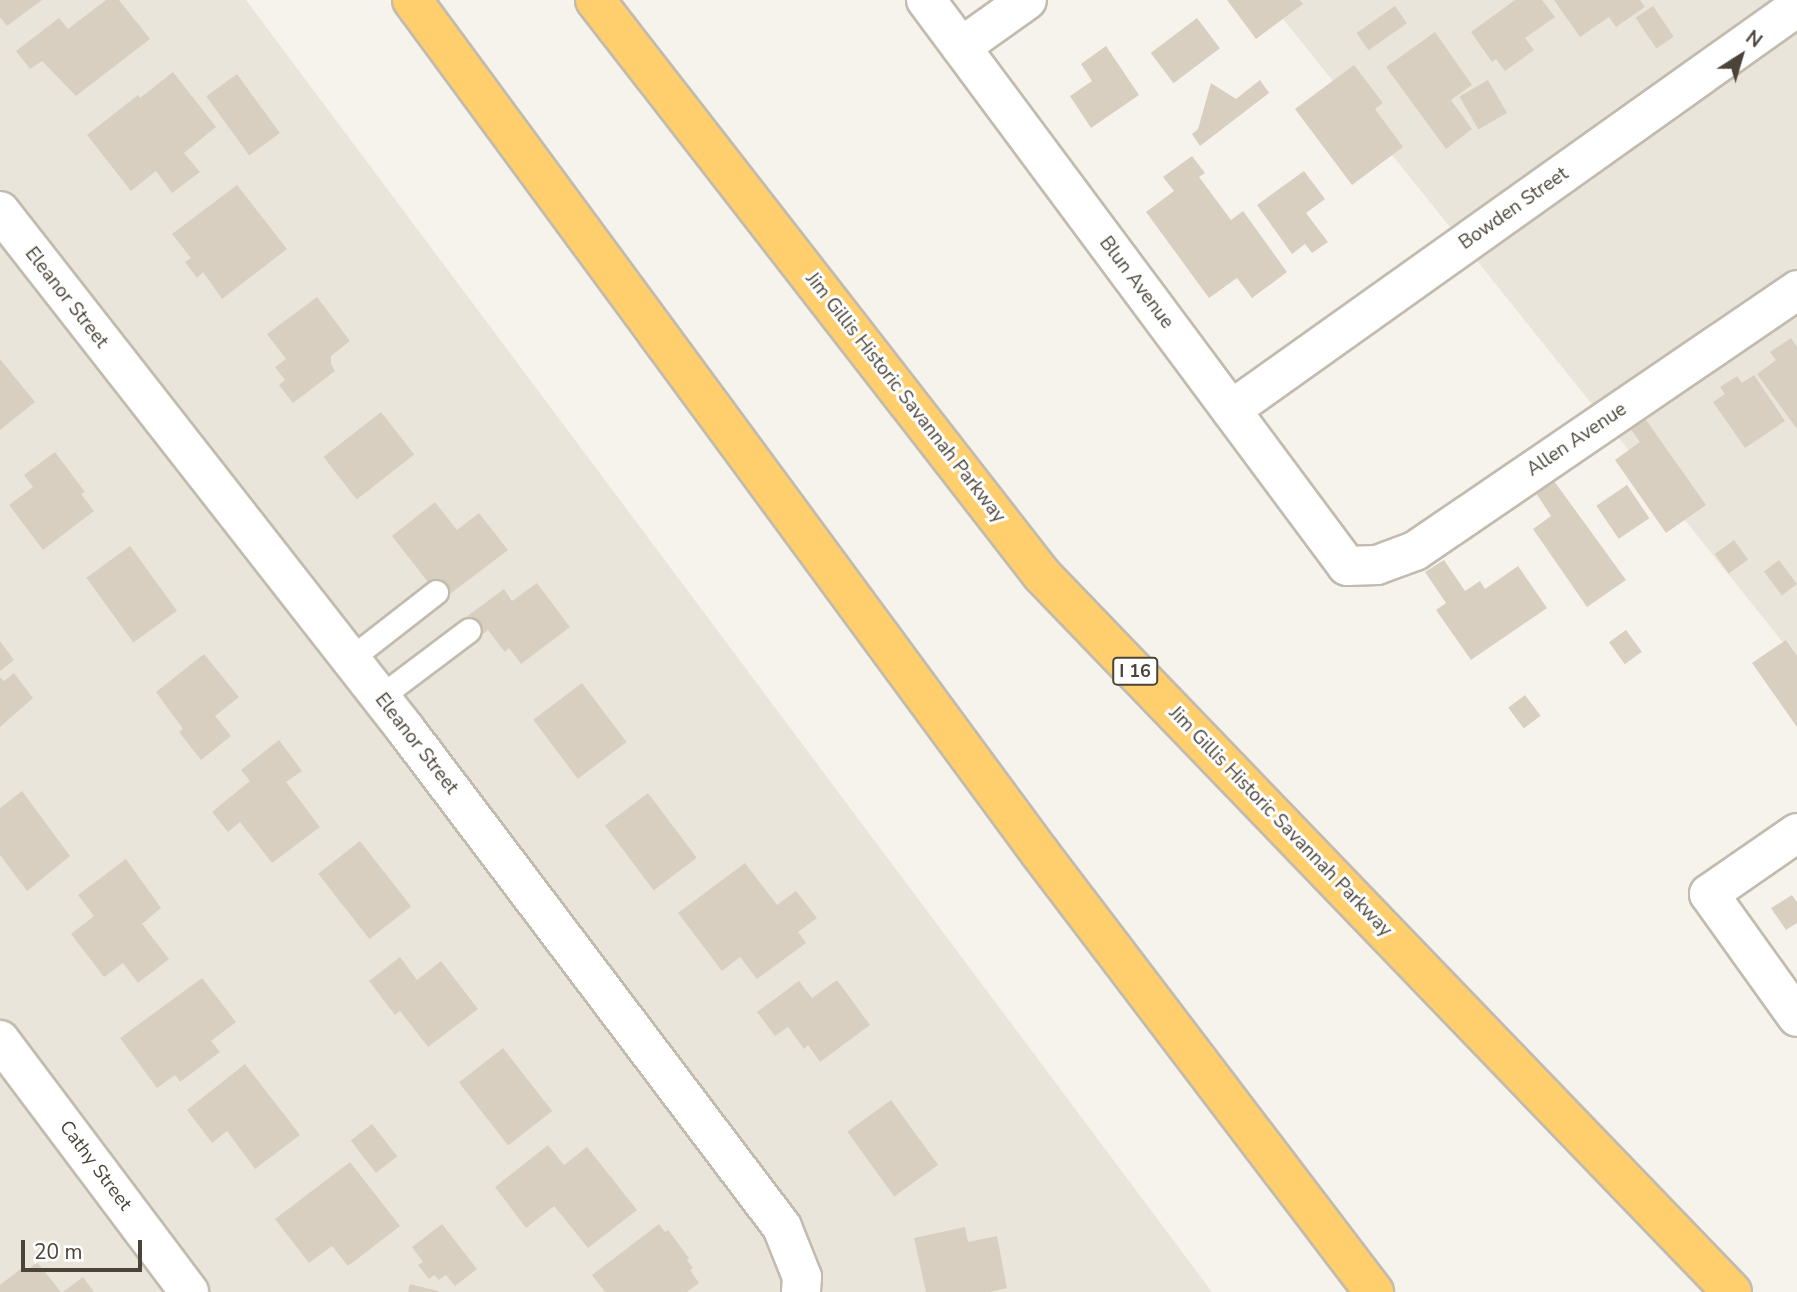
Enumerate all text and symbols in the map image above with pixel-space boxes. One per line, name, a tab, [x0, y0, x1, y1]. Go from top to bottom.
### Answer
north arrow	[1706, 21, 1776, 91]
text: N	[1740, 25, 1767, 54]
street label: Bowden Street	[1455, 163, 1573, 255]
street label: Blun Avenue	[1094, 232, 1178, 334]
street label: Eleanor Street	[20, 243, 112, 353]
street label: Jim Gillis Historic Savannah Parkway	[800, 268, 1010, 528]
street label: Allen Avenue	[1523, 398, 1631, 482]
road number: I 16	[1110, 656, 1160, 686]
street label: Eleanor Street	[370, 689, 462, 799]
street label: Jim Gillis Historic Savannah Parkway	[1164, 702, 1396, 942]
street label: Cathy Street	[54, 1117, 136, 1215]
scale bar	[24, 1226, 145, 1270]
text: 20 m	[34, 1238, 83, 1266]

